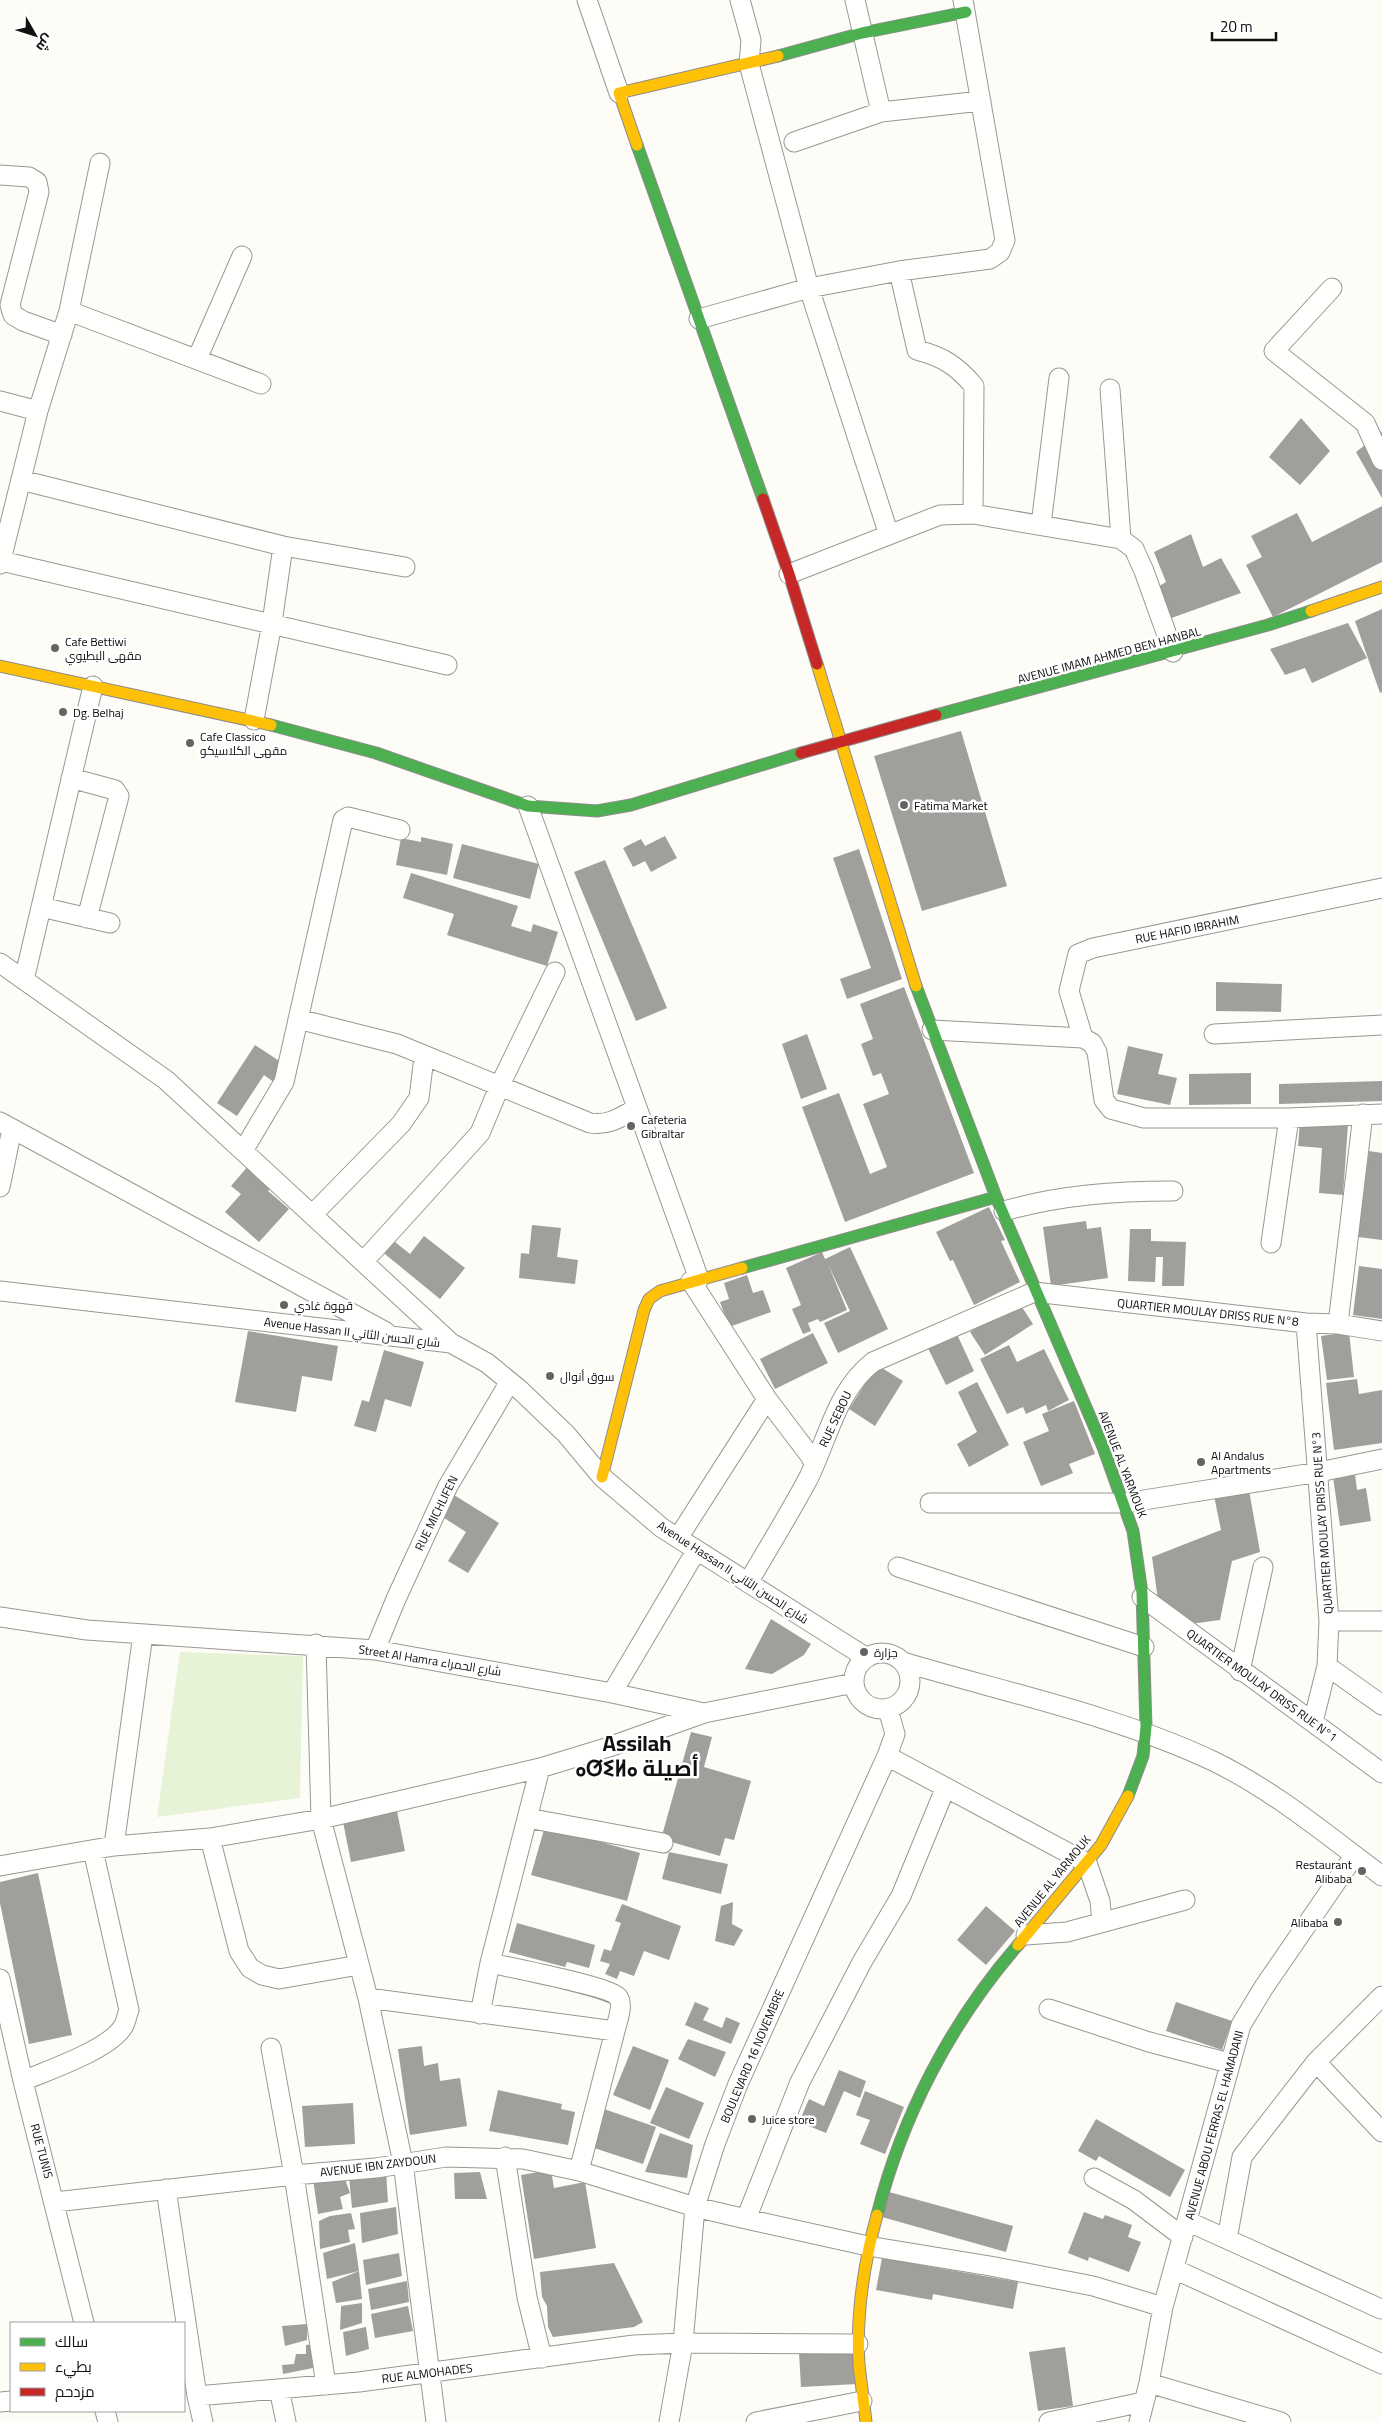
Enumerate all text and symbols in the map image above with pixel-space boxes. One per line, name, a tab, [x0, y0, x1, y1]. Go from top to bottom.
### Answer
north arrow	[10, 10, 60, 60]
scale bar	[1212, 10, 1276, 42]
text: 20 m	[1220, 12, 1253, 41]
text: ش	[29, 28, 61, 58]
street label: AVENUE IMAM AHMED BEN HANBAL	[1015, 619, 1204, 691]
place label: Cafe Bettiwi مقهى البطيوي	[65, 630, 142, 667]
marker: Cafe Bettiwi مقهى البطيوي	[49, 642, 61, 654]
place label: Dg. Belhaj	[73, 701, 124, 724]
marker: Dg. Belhaj	[57, 706, 69, 718]
place label: Cafe Classico مقهى الكلاسيكو	[200, 725, 287, 762]
marker: Cafe Classico مقهى الكلاسيكو	[184, 737, 196, 749]
place label: Fatima Market	[914, 794, 989, 817]
marker: Fatima Market	[898, 799, 910, 811]
street label: RUE HAFID IBRAHIM	[1133, 908, 1241, 950]
place label: Cafeteria Gibraltar	[641, 1108, 687, 1145]
marker: Cafeteria Gibraltar	[625, 1120, 637, 1132]
street label: QUARTIER MOULAY DRISS RUE N°8	[1116, 1291, 1300, 1333]
place label: قهوة غادي	[294, 1294, 353, 1317]
marker: قهوة غادي	[278, 1299, 290, 1311]
street label: Avenue Hassan II شارع الحسن الثاني	[263, 1310, 442, 1354]
place label: سوق أنوال	[560, 1365, 615, 1388]
marker: سوق أنوال	[544, 1370, 556, 1382]
street label: RUE SEBOU	[812, 1387, 858, 1451]
street label: AVENUE AL YARMOUK	[1092, 1407, 1154, 1521]
street label: QUARTIER MOULAY DRISS RUE N°3	[1304, 1431, 1340, 1615]
place label: Al Andalus Apartments	[1211, 1444, 1272, 1481]
marker: Al Andalus Apartments	[1195, 1456, 1207, 1468]
street label: RUE MICHLIFEN	[408, 1471, 464, 1555]
street label: Avenue Hassan II شارع الحسن الثاني	[652, 1514, 814, 1630]
street label: QUARTIER MOULAY DRISS RUE N°1	[1181, 1622, 1343, 1748]
street label: Street Al Hamra شارع الحمراء	[357, 1637, 503, 1683]
place label: جزارة	[874, 1641, 898, 1664]
marker: جزارة	[858, 1646, 870, 1658]
district label: Assilah ⴰⵚⵉⵍⴰ أصيلة	[575, 1722, 699, 1789]
street label: AVENUE AL YARMOUK	[1007, 1830, 1097, 1932]
place label: Restaurant Alibaba	[1296, 1853, 1353, 1890]
marker: Restaurant Alibaba	[1356, 1865, 1368, 1877]
place label: Alibaba	[1291, 1911, 1328, 1934]
marker: Alibaba	[1332, 1916, 1344, 1928]
street label: BOULEVARD 16 NOVEMBRE	[713, 1985, 791, 2127]
street label: AVENUE ABOU FERRAS EL HAMADANI	[1178, 2028, 1250, 2222]
place label: Juice store	[762, 2108, 815, 2131]
marker: Juice store	[746, 2113, 758, 2125]
street label: RUE TUNIS	[24, 2121, 60, 2181]
street label: AVENUE IBN ZAYDOUN	[319, 2146, 437, 2184]
legend	[10, 2322, 185, 2412]
text: سالك	[55, 2327, 88, 2356]
text: بطيء	[55, 2352, 92, 2381]
street label: RUE ALMOHADES	[380, 2356, 474, 2390]
text: مزدحم	[55, 2377, 95, 2406]

